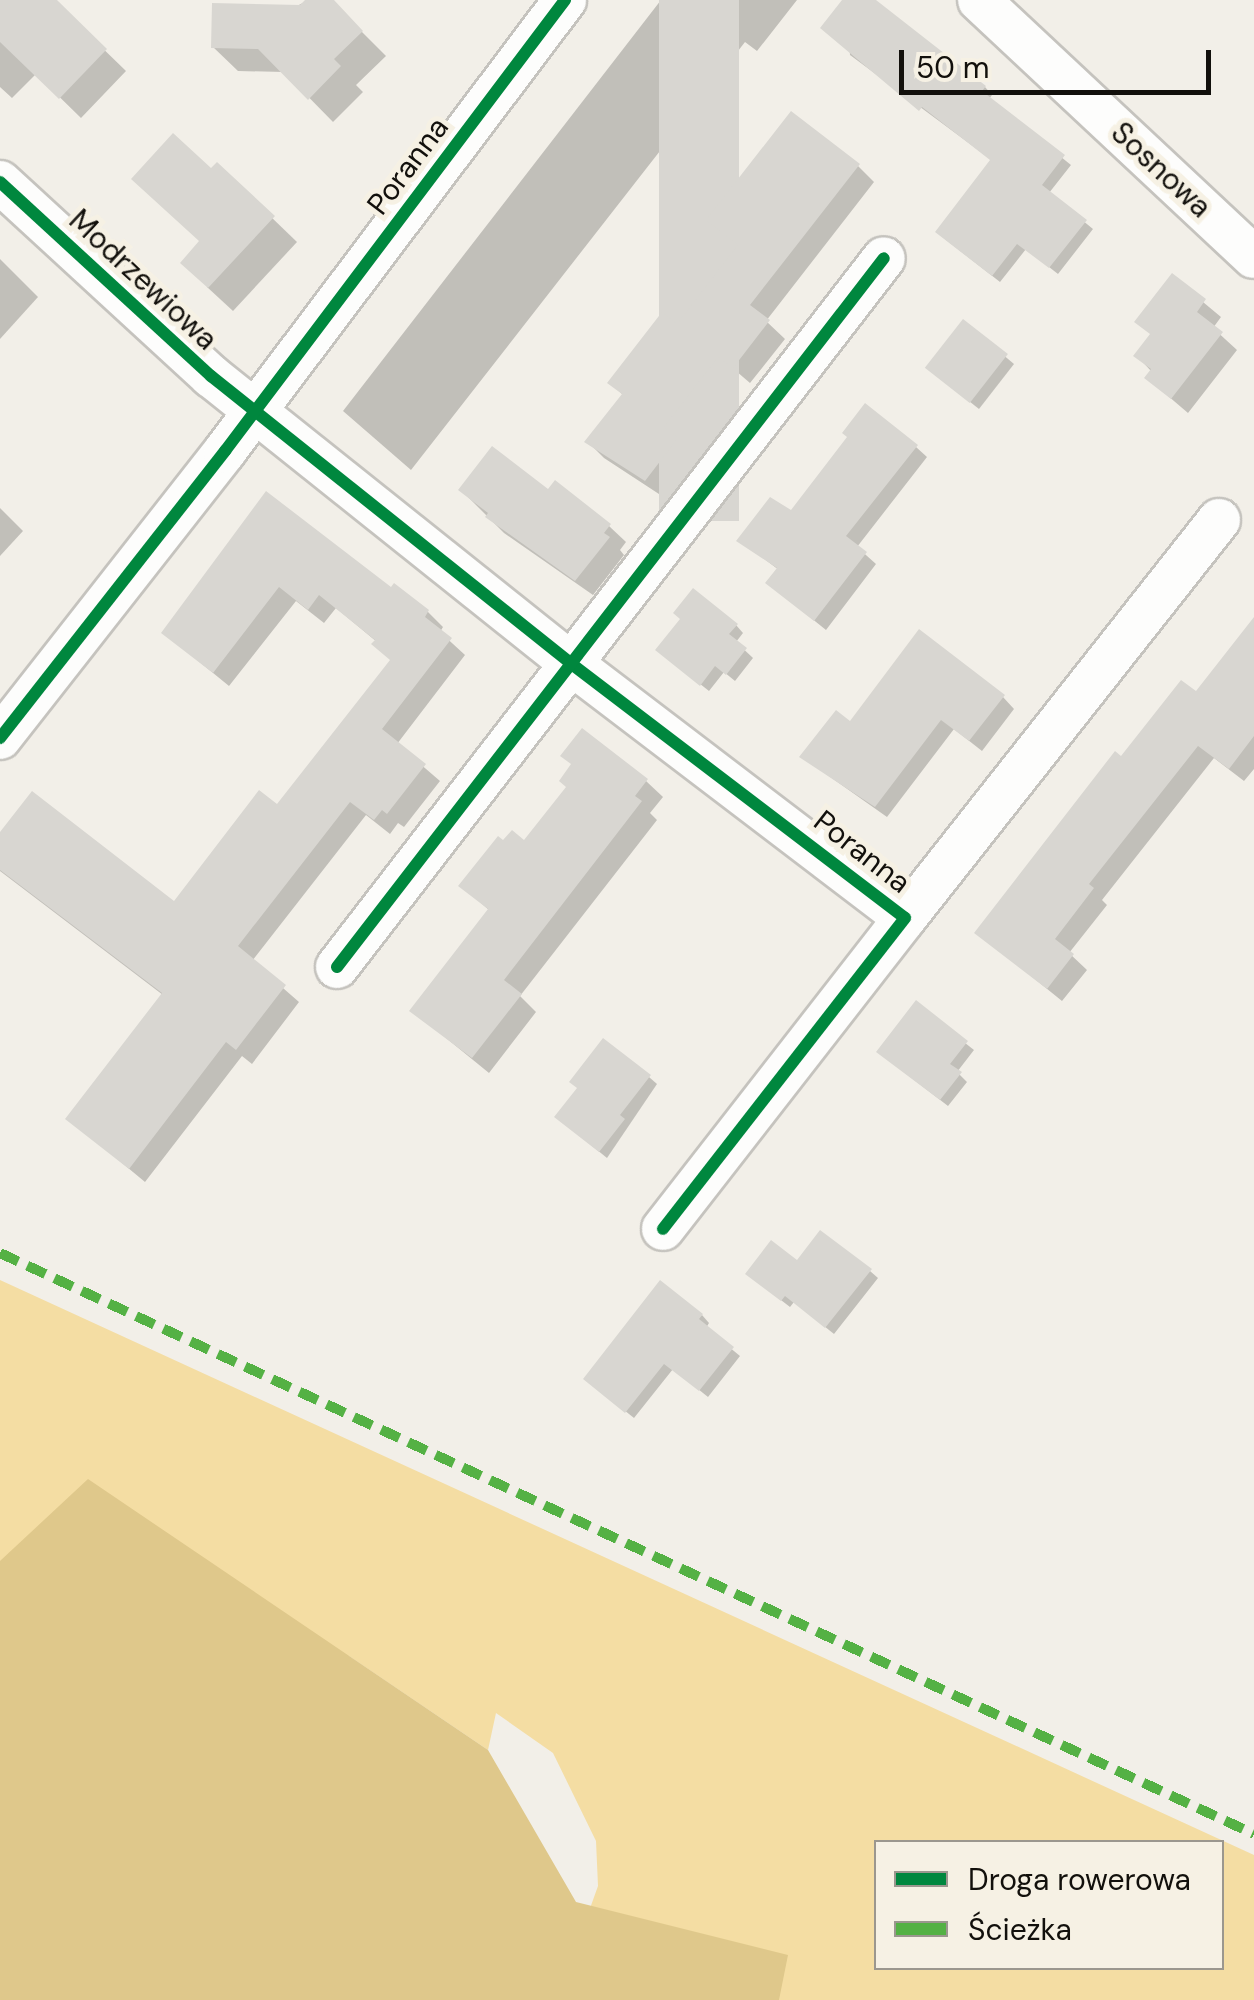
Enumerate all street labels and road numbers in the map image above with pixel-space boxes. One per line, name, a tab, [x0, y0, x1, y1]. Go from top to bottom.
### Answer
street label: Poranna	[360, 110, 456, 222]
street label: Sosnowa	[1104, 115, 1218, 225]
street label: Modrzewiowa	[62, 202, 224, 358]
street label: Poranna	[807, 803, 917, 901]

